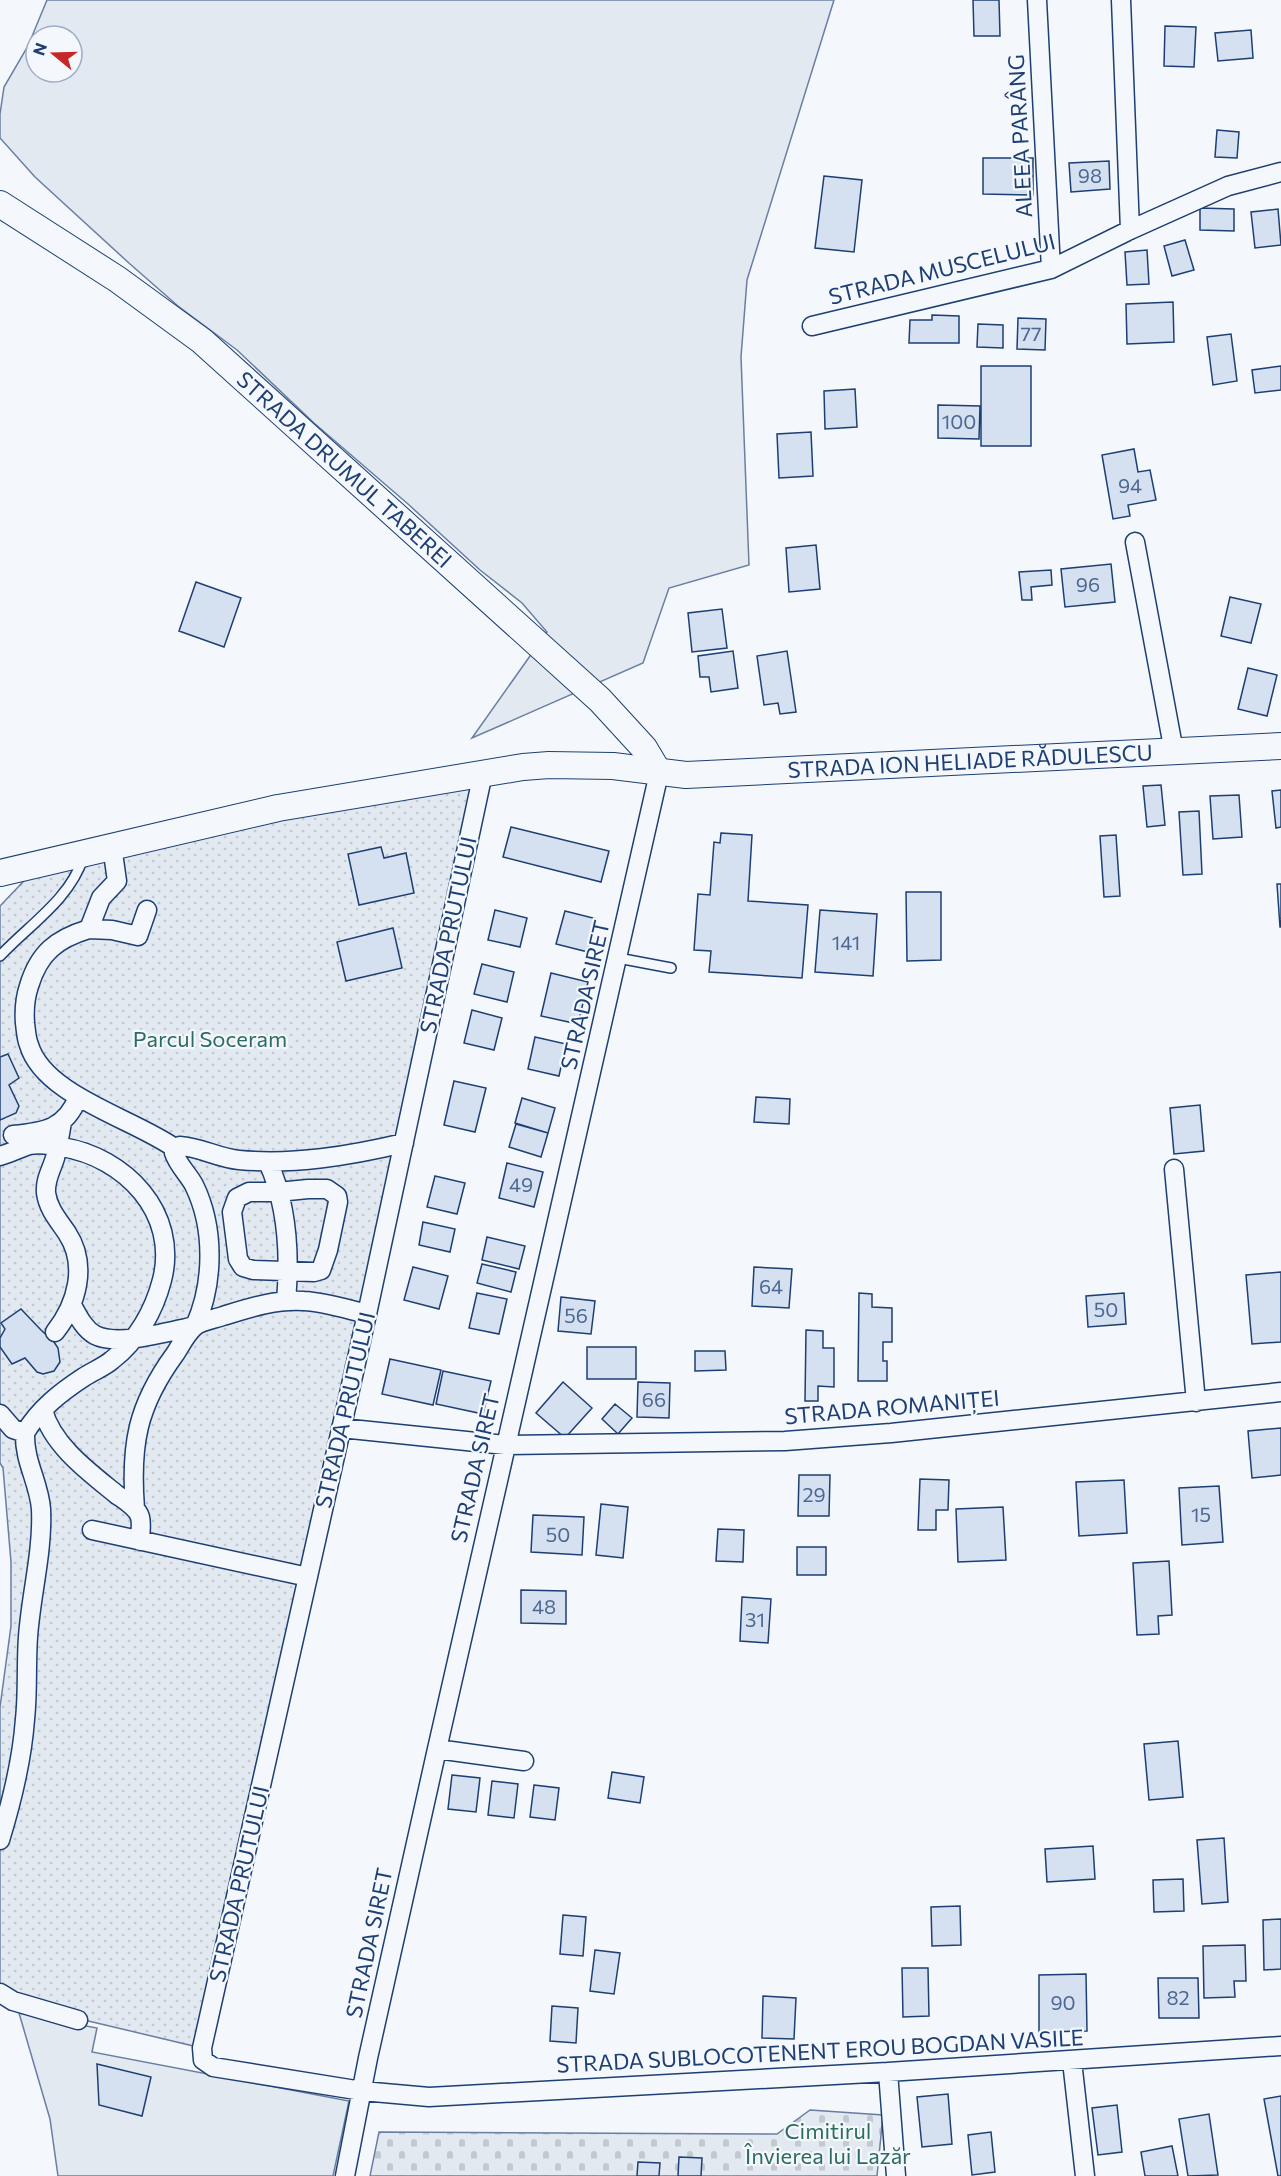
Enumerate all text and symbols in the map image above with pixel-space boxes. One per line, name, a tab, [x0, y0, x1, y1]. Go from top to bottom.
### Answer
north arrow	[24, 24, 84, 84]
text: N	[28, 40, 50, 58]
street label: ALEEA PARÂNG	[1002, 54, 1037, 218]
house number: 98	[1078, 163, 1102, 187]
street label: STRADA MUSCELULUI	[826, 227, 1058, 310]
house number: 77	[1020, 321, 1042, 345]
street label: STRADA DRUMUL TABEREI	[232, 365, 458, 573]
house number: 100	[942, 409, 976, 433]
house number: 94	[1118, 473, 1142, 497]
house number: 96	[1076, 572, 1100, 596]
street label: STRADA ION HELIADE RĂDULESCU	[787, 738, 1153, 783]
street label: STRADA PRUTULUI	[413, 834, 482, 1036]
street label: STRADA SIRET	[554, 918, 615, 1072]
house number: 141	[832, 930, 860, 954]
park label: Parcul Soceram	[133, 1025, 287, 1052]
house number: 49	[509, 1172, 533, 1196]
house number: 64	[759, 1274, 783, 1298]
house number: 50	[1094, 1297, 1118, 1321]
house number: 56	[564, 1303, 588, 1327]
street label: STRADA PRUTULUI	[309, 1309, 380, 1511]
street label: STRADA ROMANIȚEI	[783, 1384, 1001, 1430]
house number: 66	[642, 1387, 666, 1411]
street label: STRADA SIRET	[444, 1391, 505, 1545]
house number: 29	[802, 1482, 826, 1506]
house number: 15	[1191, 1502, 1211, 1526]
house number: 50	[546, 1522, 570, 1546]
house number: 48	[532, 1594, 556, 1618]
house number: 31	[745, 1607, 765, 1631]
street label: STRADA PRUTULUI	[203, 1783, 274, 1985]
street label: STRADA SIRET	[339, 1865, 398, 2020]
house number: 82	[1166, 1985, 1190, 2009]
house number: 90	[1050, 1990, 1076, 2014]
street label: STRADA SUBLOCOTENENT EROU BOGDAN VASILE	[556, 2023, 1084, 2078]
park label: Cimitirul Învierea lui Lazăr	[744, 2117, 911, 2169]

